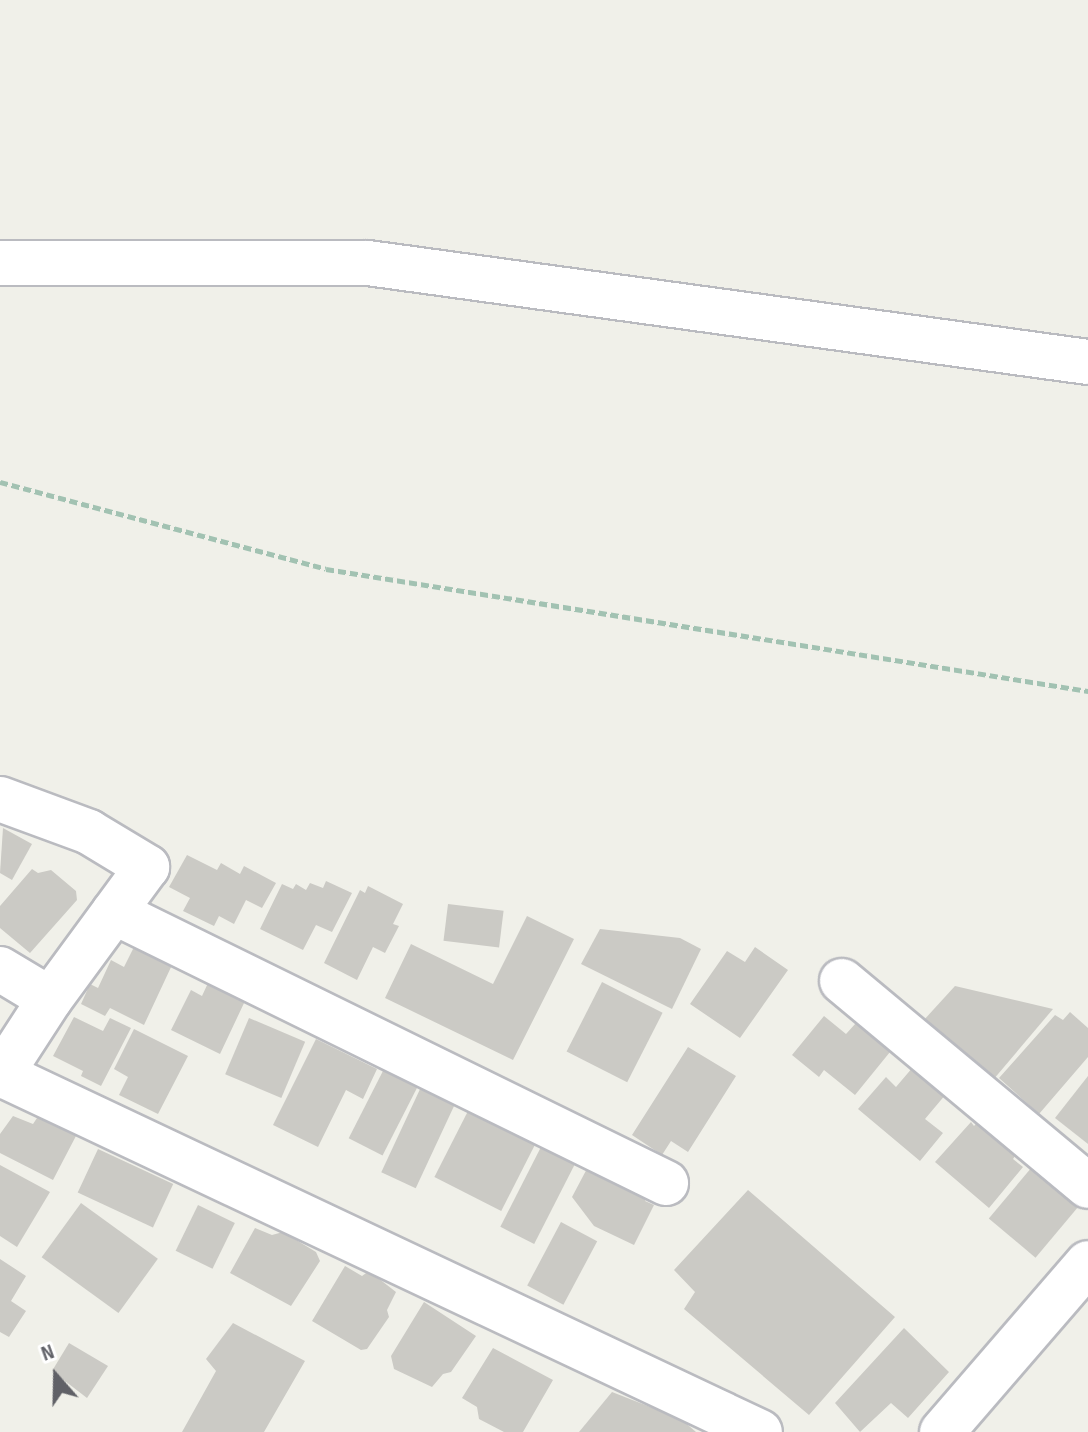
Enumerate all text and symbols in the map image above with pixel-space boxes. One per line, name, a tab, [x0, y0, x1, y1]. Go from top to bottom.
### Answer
north arrow	[16, 1336, 96, 1416]
text: N	[37, 1338, 58, 1368]

